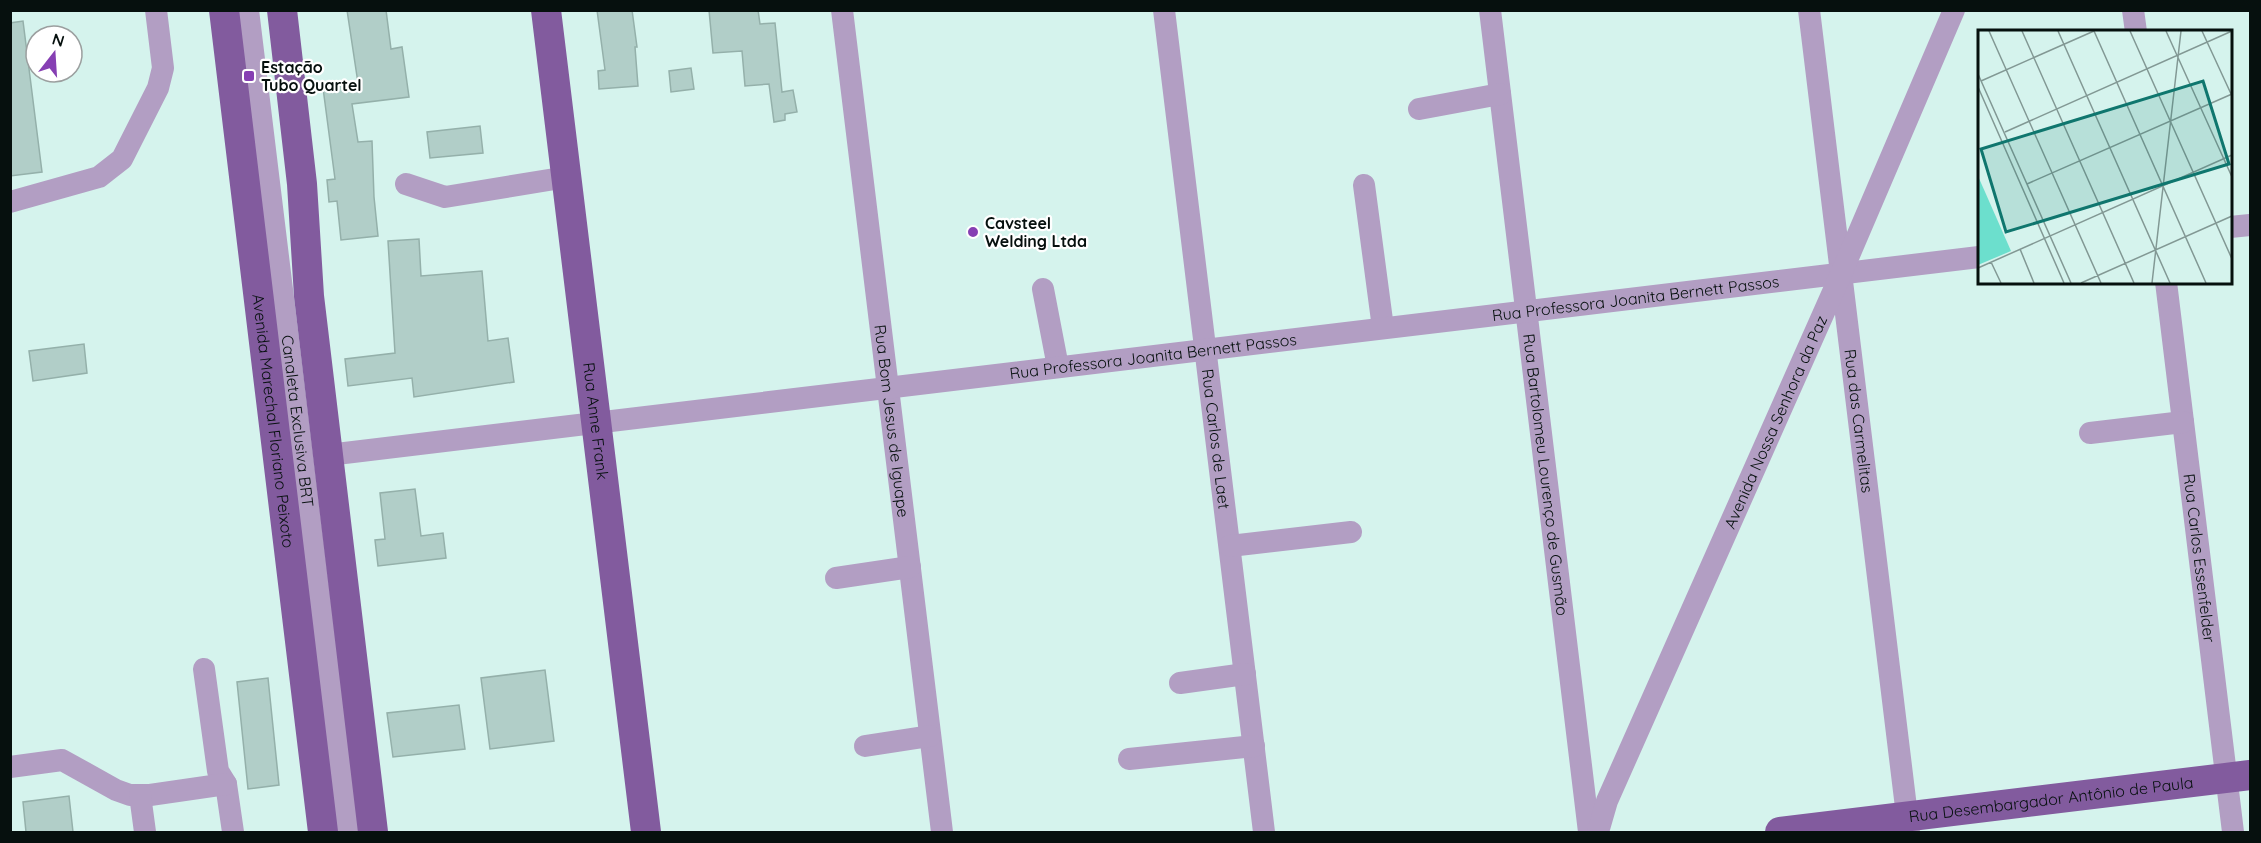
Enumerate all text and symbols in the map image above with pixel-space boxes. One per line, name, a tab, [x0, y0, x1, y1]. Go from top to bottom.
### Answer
north arrow	[24, 24, 84, 84]
text: N	[50, 28, 67, 51]
inset map	[1978, 30, 2231, 284]
place label: Estação Tubo Quartel	[261, 57, 362, 95]
marker: Estação Tubo Quartel	[242, 69, 256, 83]
place label: Cavsteel Welding Ltda	[985, 213, 1087, 251]
marker: Cavsteel Welding Ltda	[966, 225, 980, 239]
street label: Rua Professora Joanita Bernett Passos	[1491, 271, 1780, 325]
street label: Avenida Marechal Floriano Peixoto	[248, 293, 299, 549]
street label: Avenida Nossa Senhora da Paz	[1719, 312, 1831, 532]
street label: Rua Bom Jesus de Iguape	[870, 323, 914, 519]
street label: Rua Professora Joanita Bernett Passos	[1008, 329, 1298, 383]
street label: Rua Bartolomeu Lourenço de Gusmão	[1519, 332, 1573, 617]
street label: Canaleta Exclusiva BRT	[278, 334, 318, 508]
street label: Rua das Carmelitas	[1840, 348, 1878, 494]
street label: Rua Anne Frank	[579, 361, 613, 481]
street label: Rua Carlos de Laet	[1198, 368, 1235, 510]
street label: Rua Carlos Essenfelder	[2179, 472, 2220, 644]
street label: Rua Desembargador Antônio de Paula	[1908, 772, 2194, 826]

